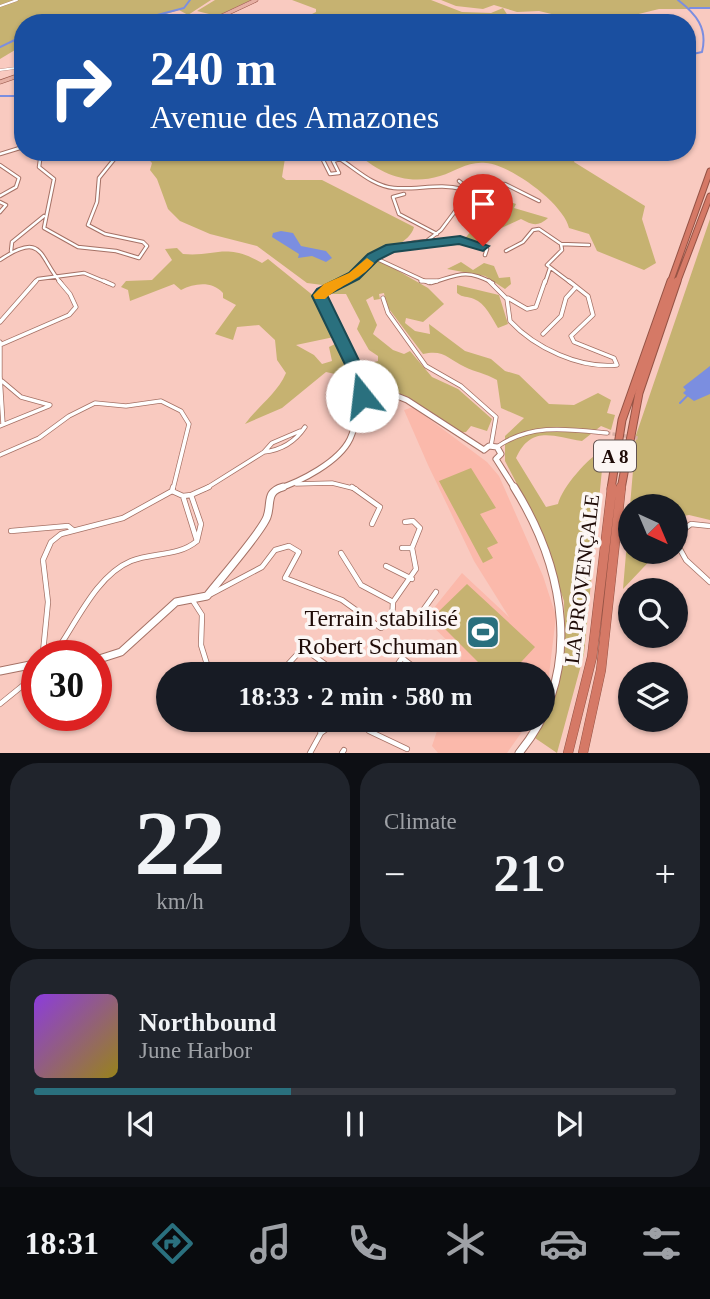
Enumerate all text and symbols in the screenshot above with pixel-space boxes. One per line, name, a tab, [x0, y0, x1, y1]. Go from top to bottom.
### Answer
text: 240 m	[150, 41, 277, 96]
icon: right	[35, 42, 126, 133]
text: Avenue des Amazones	[150, 99, 439, 135]
pin	[453, 174, 513, 246]
icon: arrive	[464, 185, 502, 223]
position arrow	[325, 359, 399, 433]
road number: A 8	[594, 440, 636, 471]
street label: LA PROVENÇALE	[560, 493, 604, 665]
north arrow	[618, 494, 688, 564]
map controls	[618, 494, 688, 732]
button: search	[618, 578, 688, 648]
place label: Terrain stabilisé Robert Schuman	[297, 605, 458, 659]
sports icon: Terrain stabilisé Robert Schuman	[464, 613, 502, 651]
speed limit sign: 30	[21, 640, 112, 731]
button: layers	[618, 662, 688, 732]
text: 18:33 · 2 min · 580 m	[239, 682, 473, 711]
text: 22	[135, 793, 226, 894]
text: Climate	[384, 809, 457, 834]
text: 21°	[494, 845, 566, 902]
text: −	[384, 853, 405, 895]
text: +	[655, 853, 676, 895]
text: km/h	[156, 889, 204, 914]
text: Northbound	[139, 1008, 276, 1037]
text: June Harbor	[139, 1038, 252, 1063]
icon: previous	[122, 1105, 160, 1143]
icon: pause	[336, 1105, 374, 1143]
icon: next	[550, 1105, 588, 1143]
icon: directions	[148, 1219, 197, 1268]
icon: music	[246, 1219, 295, 1268]
icon: phone	[343, 1219, 392, 1268]
icon: climate	[441, 1219, 490, 1268]
icon: car	[539, 1219, 588, 1268]
icon: filters	[637, 1219, 686, 1268]
text: 18:31	[24, 1225, 99, 1261]

